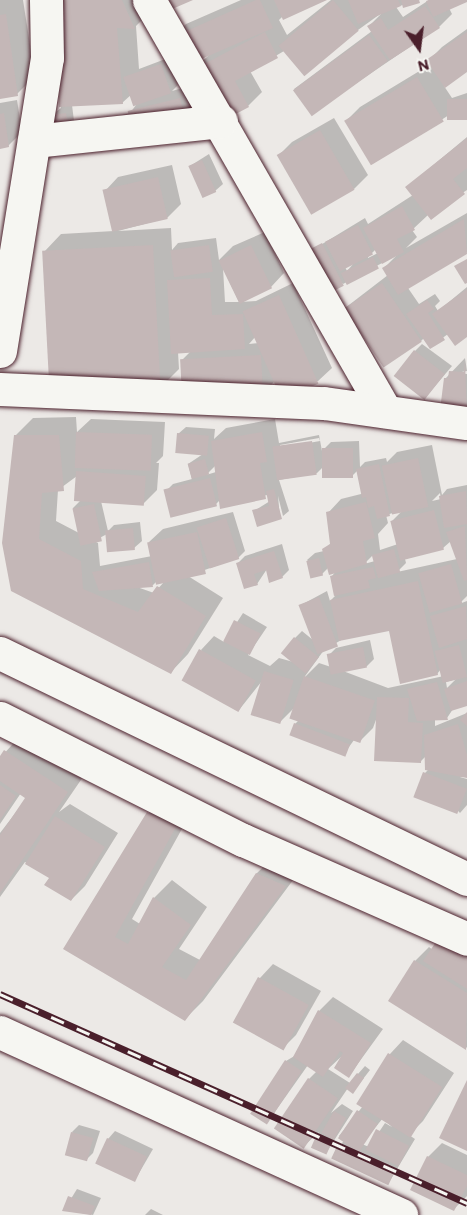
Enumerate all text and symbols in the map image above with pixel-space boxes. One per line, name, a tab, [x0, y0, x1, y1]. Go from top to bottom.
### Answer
north arrow	[389, 18, 449, 78]
text: N	[416, 55, 431, 76]

